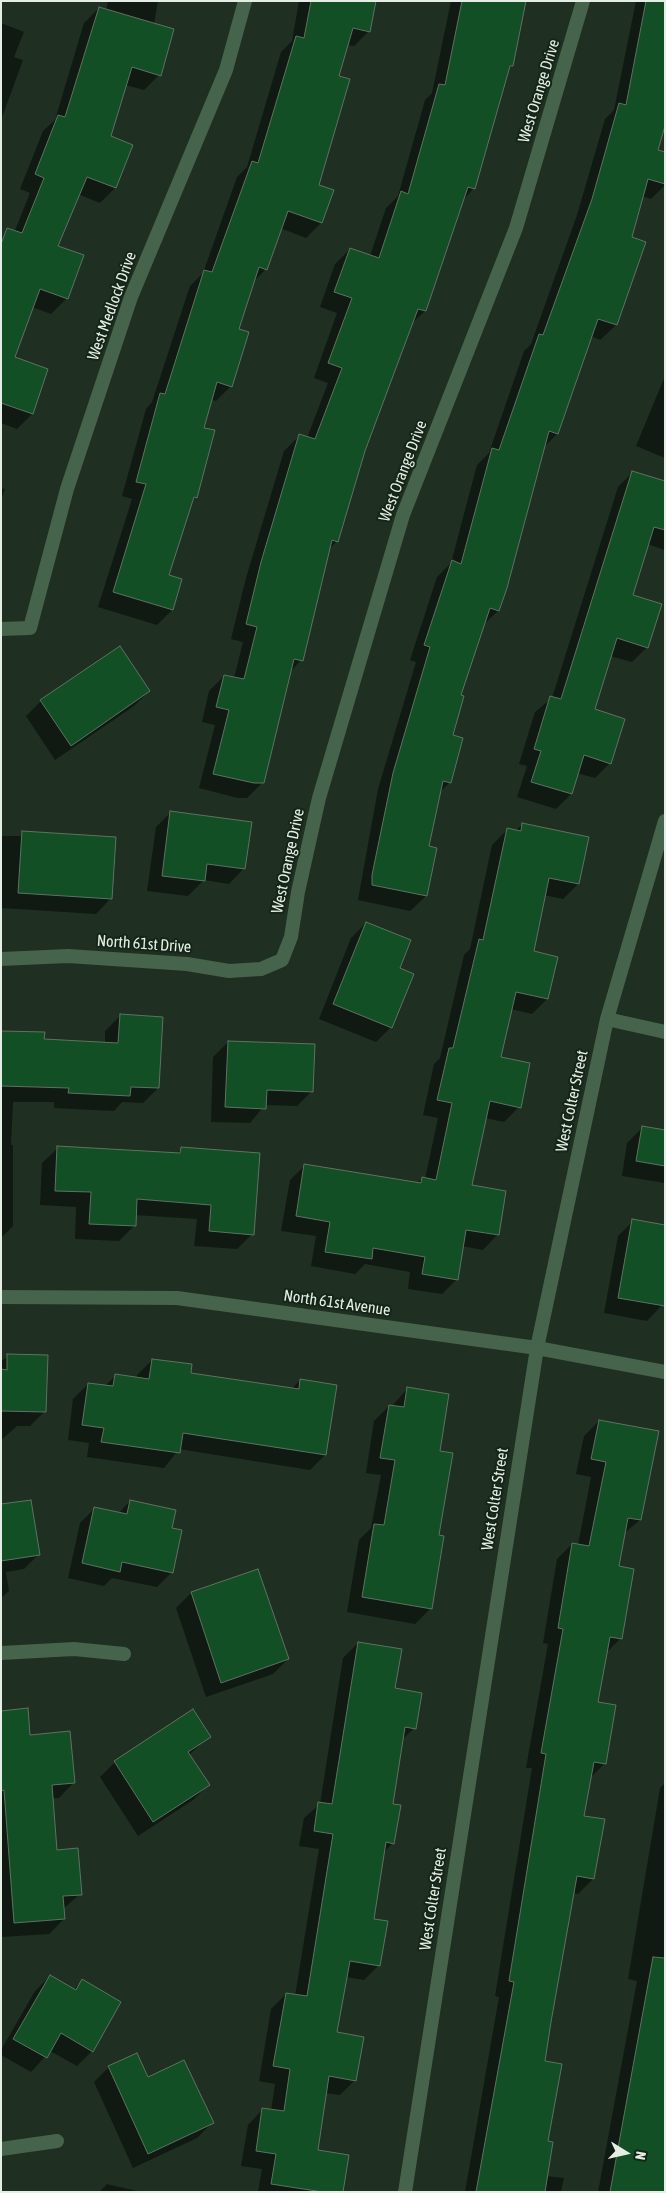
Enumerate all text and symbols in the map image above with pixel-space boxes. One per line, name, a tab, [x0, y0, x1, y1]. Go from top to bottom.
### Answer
street label: West Orange Drive	[514, 37, 564, 145]
street label: West Medlock Drive	[83, 249, 141, 363]
street label: West Orange Drive	[375, 418, 431, 524]
street label: West Orange Drive	[268, 807, 308, 915]
street label: North 61st Drive	[96, 931, 192, 957]
street label: West Colter Street	[552, 1048, 592, 1154]
street label: North 61st Avenue	[282, 1286, 392, 1320]
street label: West Colter Street	[477, 1446, 513, 1552]
street label: West Colter Street	[415, 1846, 451, 1952]
north arrow	[601, 2128, 651, 2178]
text: N	[632, 2150, 649, 2161]

